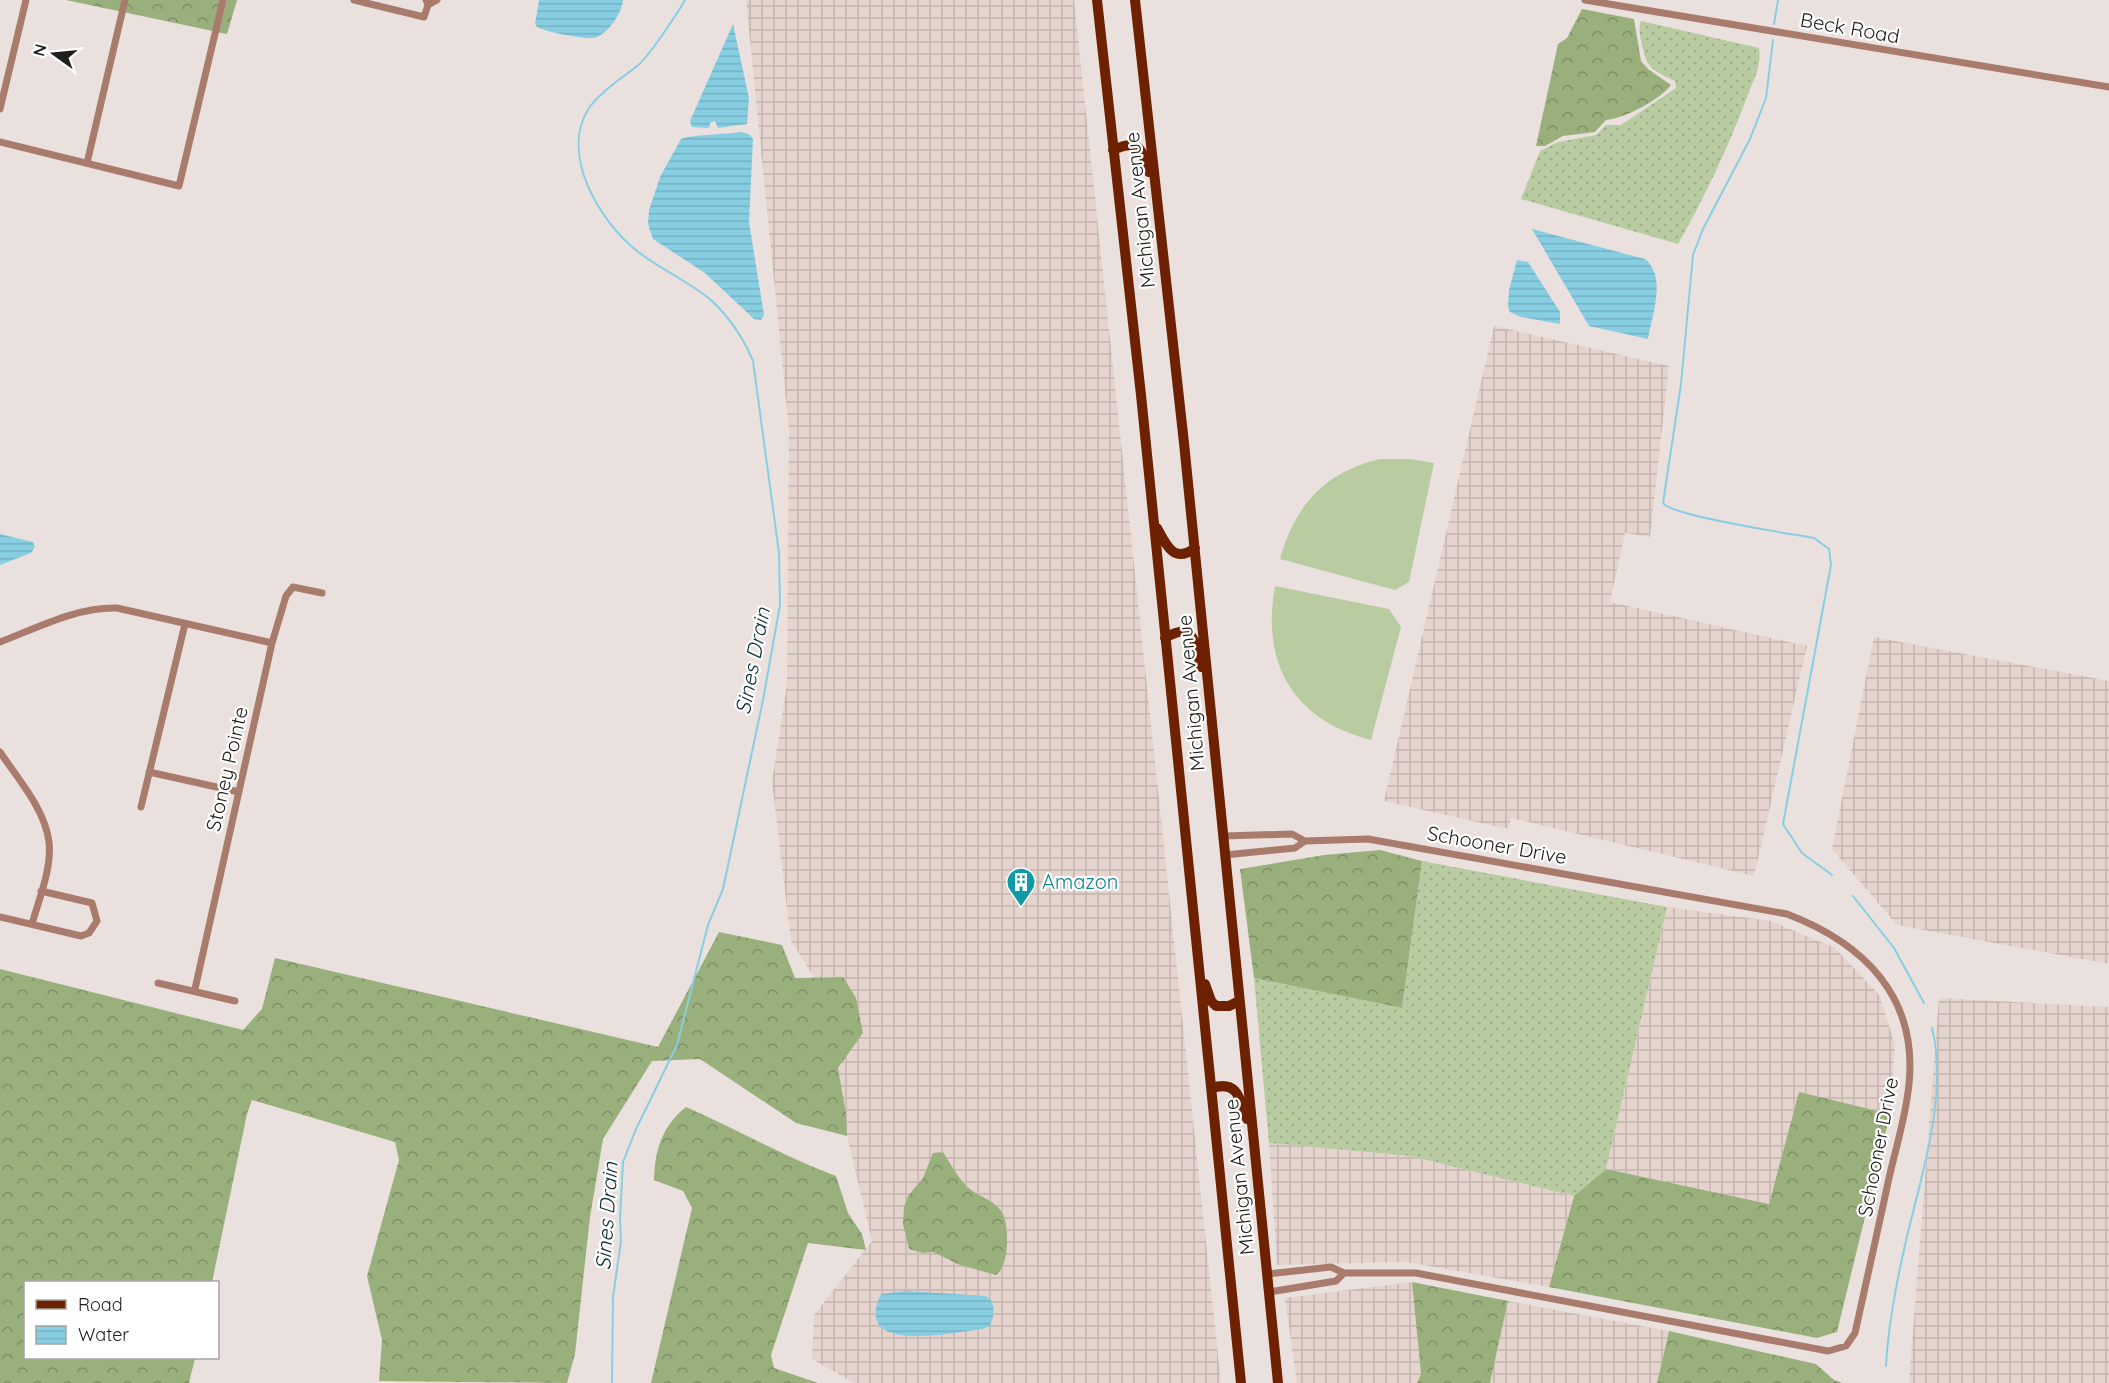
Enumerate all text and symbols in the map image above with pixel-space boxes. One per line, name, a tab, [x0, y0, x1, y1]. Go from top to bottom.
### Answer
street label: Beck Road	[1798, 6, 1902, 49]
north arrow	[24, 24, 84, 84]
text: N	[28, 42, 51, 58]
street label: Michigan Avenue	[1119, 131, 1160, 289]
water label: Sines Drain	[729, 604, 775, 716]
street label: Michigan Avenue	[1171, 614, 1210, 772]
street label: Stoney Pointe	[200, 704, 253, 834]
street label: Schooner Drive	[1425, 820, 1569, 869]
building icon: Amazon	[1005, 866, 1037, 908]
place label: Amazon	[1042, 869, 1118, 894]
street label: Schooner Drive	[1852, 1075, 1903, 1219]
street label: Michigan Avenue	[1218, 1098, 1259, 1256]
water label: Sines Drain	[589, 1160, 623, 1271]
legend	[24, 1281, 219, 1359]
text: Road	[78, 1293, 123, 1316]
text: Water	[78, 1323, 129, 1346]

